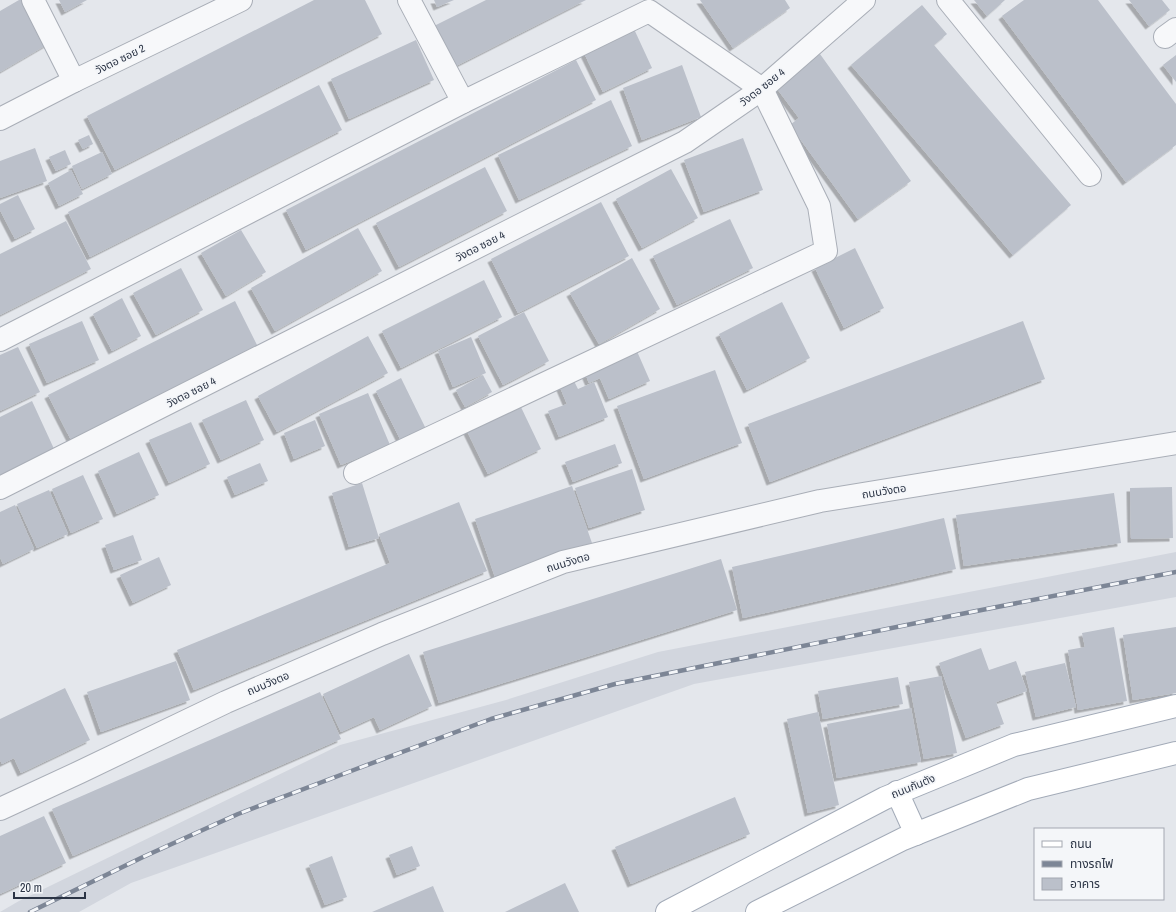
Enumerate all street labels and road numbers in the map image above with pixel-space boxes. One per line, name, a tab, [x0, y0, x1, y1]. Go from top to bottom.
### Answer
street label: วังตอ ซอย 2	[93, 41, 147, 77]
street label: วังตอ ซอย 4	[737, 65, 787, 109]
street label: วังตอ ซอย 4	[453, 228, 507, 264]
street label: วังตอ ซอย 4	[164, 374, 218, 410]
street label: ถนนวังตอ	[861, 481, 907, 501]
street label: ถนนวังตอ	[545, 549, 591, 575]
street label: ถนนวังตอ	[245, 668, 291, 698]
street label: ถนนกันตัง	[889, 771, 937, 801]

